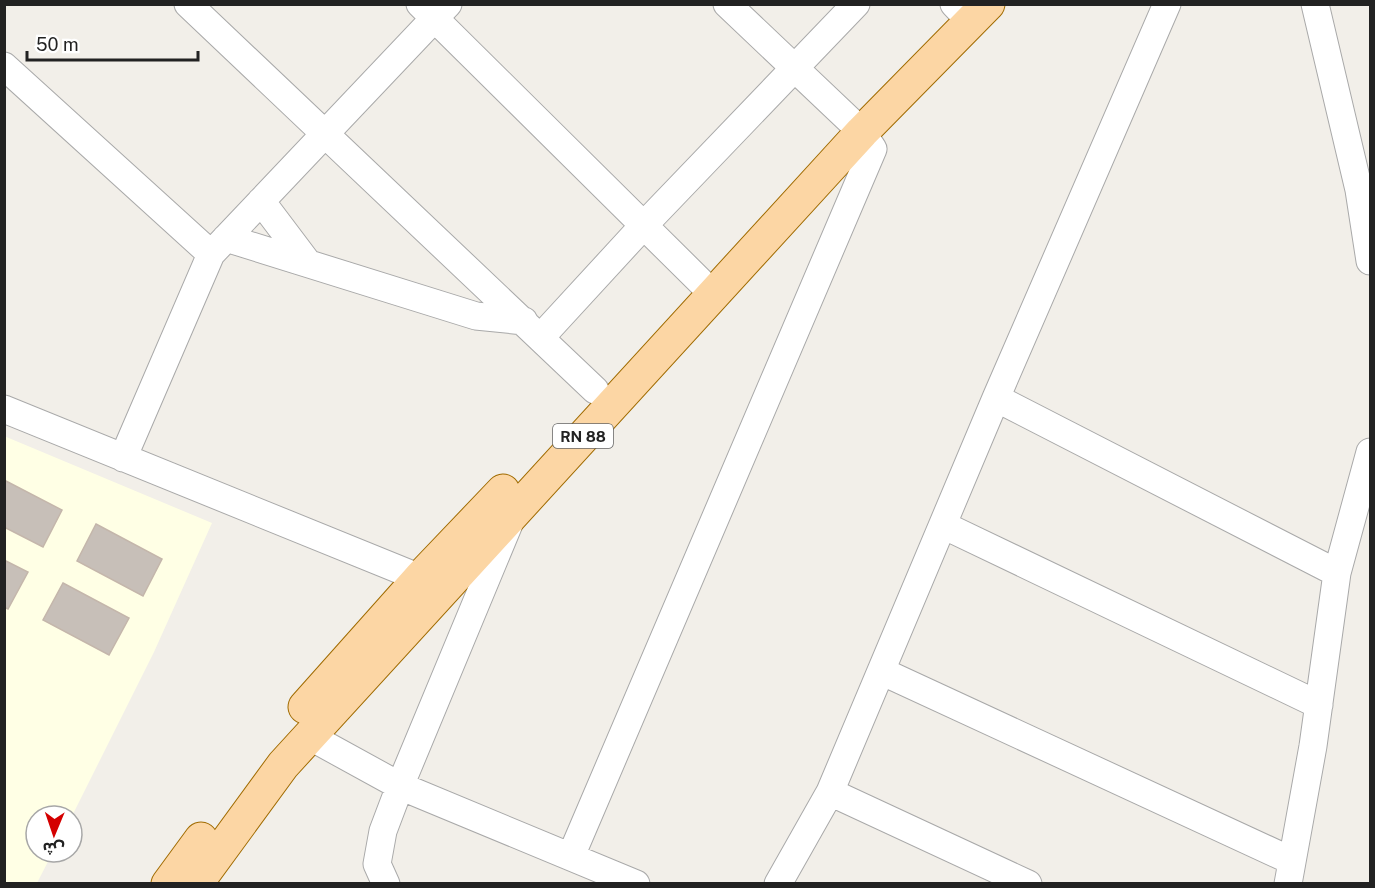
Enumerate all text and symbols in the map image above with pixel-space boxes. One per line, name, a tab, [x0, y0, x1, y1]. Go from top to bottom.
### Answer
scale bar	[27, 24, 198, 62]
text: 50 m	[36, 34, 79, 55]
road number: RN 88	[553, 424, 613, 448]
north arrow	[24, 804, 84, 864]
text: ش	[42, 839, 65, 858]

